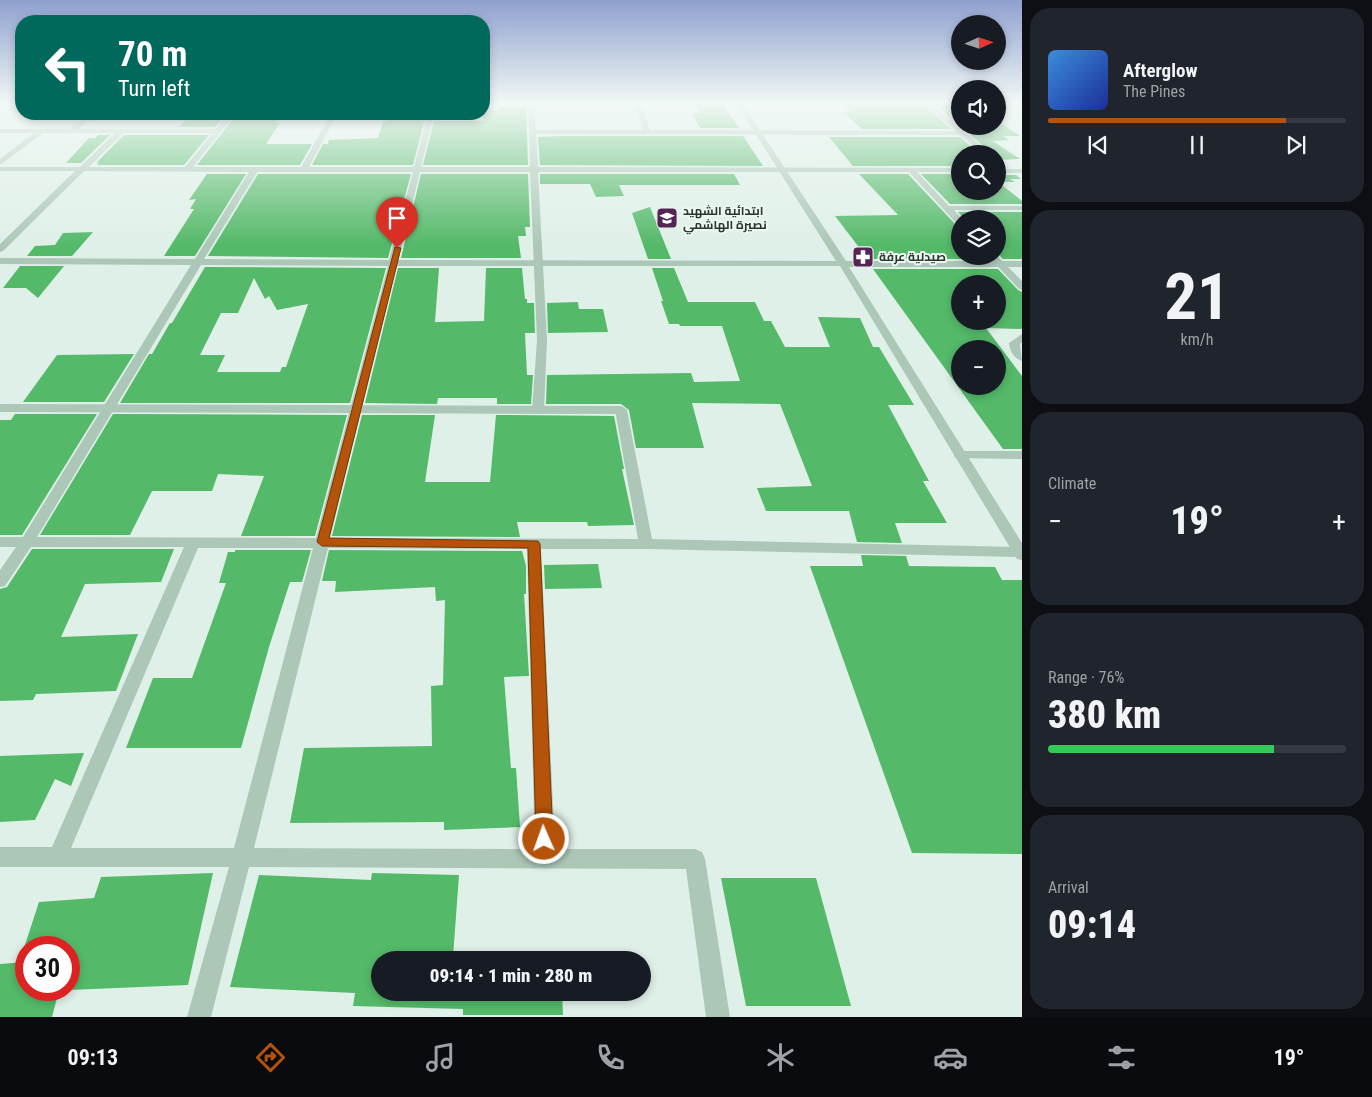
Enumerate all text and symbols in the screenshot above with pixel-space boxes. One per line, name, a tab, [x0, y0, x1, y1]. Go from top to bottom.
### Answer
north arrow	[951, 15, 1006, 70]
map controls	[951, 15, 1006, 395]
text: 70 m	[118, 34, 187, 75]
icon: left	[35, 35, 100, 100]
text: Afterglow	[1123, 59, 1197, 82]
text: Turn left	[118, 76, 190, 101]
button: sound	[951, 80, 1006, 135]
text: The Pines	[1123, 82, 1185, 101]
icon: previous	[1084, 131, 1112, 159]
icon: pause	[1183, 131, 1211, 159]
icon: next	[1282, 131, 1310, 159]
button: search	[951, 145, 1006, 200]
pin	[376, 197, 418, 248]
icon: arrive	[383, 204, 411, 232]
place label: ابتدائية الشهيد نصيرة الهاشمي	[683, 204, 767, 235]
school or university icon: ابتدائية الشهيد نصيرة الهاشمي	[655, 206, 679, 230]
button: layers	[951, 210, 1006, 265]
pharmacy icon: صيدلية عرفة	[851, 245, 875, 269]
place label: صيدلية عرفة	[879, 250, 946, 265]
text: 21	[1164, 259, 1230, 335]
button: +	[951, 275, 1006, 330]
text: km/h	[1181, 330, 1213, 349]
button: −	[951, 340, 1006, 395]
text: Climate	[1048, 474, 1096, 493]
text: 19°	[1170, 499, 1224, 543]
text: −	[1048, 505, 1062, 538]
text: +	[1332, 505, 1346, 538]
text: Range · 76%	[1048, 668, 1124, 687]
text: 380 km	[1048, 693, 1161, 737]
position arrow	[517, 812, 569, 864]
text: Arrival	[1048, 878, 1089, 897]
text: 09:14	[1048, 903, 1136, 947]
speed limit sign: 30	[15, 936, 80, 1001]
text: 09:14 · 1 min · 280 m	[430, 964, 592, 987]
icon: directions	[253, 1040, 288, 1075]
icon: music	[423, 1040, 458, 1075]
icon: phone	[593, 1040, 628, 1075]
icon: climate	[763, 1040, 798, 1075]
icon: car	[933, 1040, 968, 1075]
icon: filters	[1104, 1040, 1139, 1075]
text: 09:13	[68, 1045, 118, 1070]
text: 19°	[1274, 1045, 1304, 1070]

